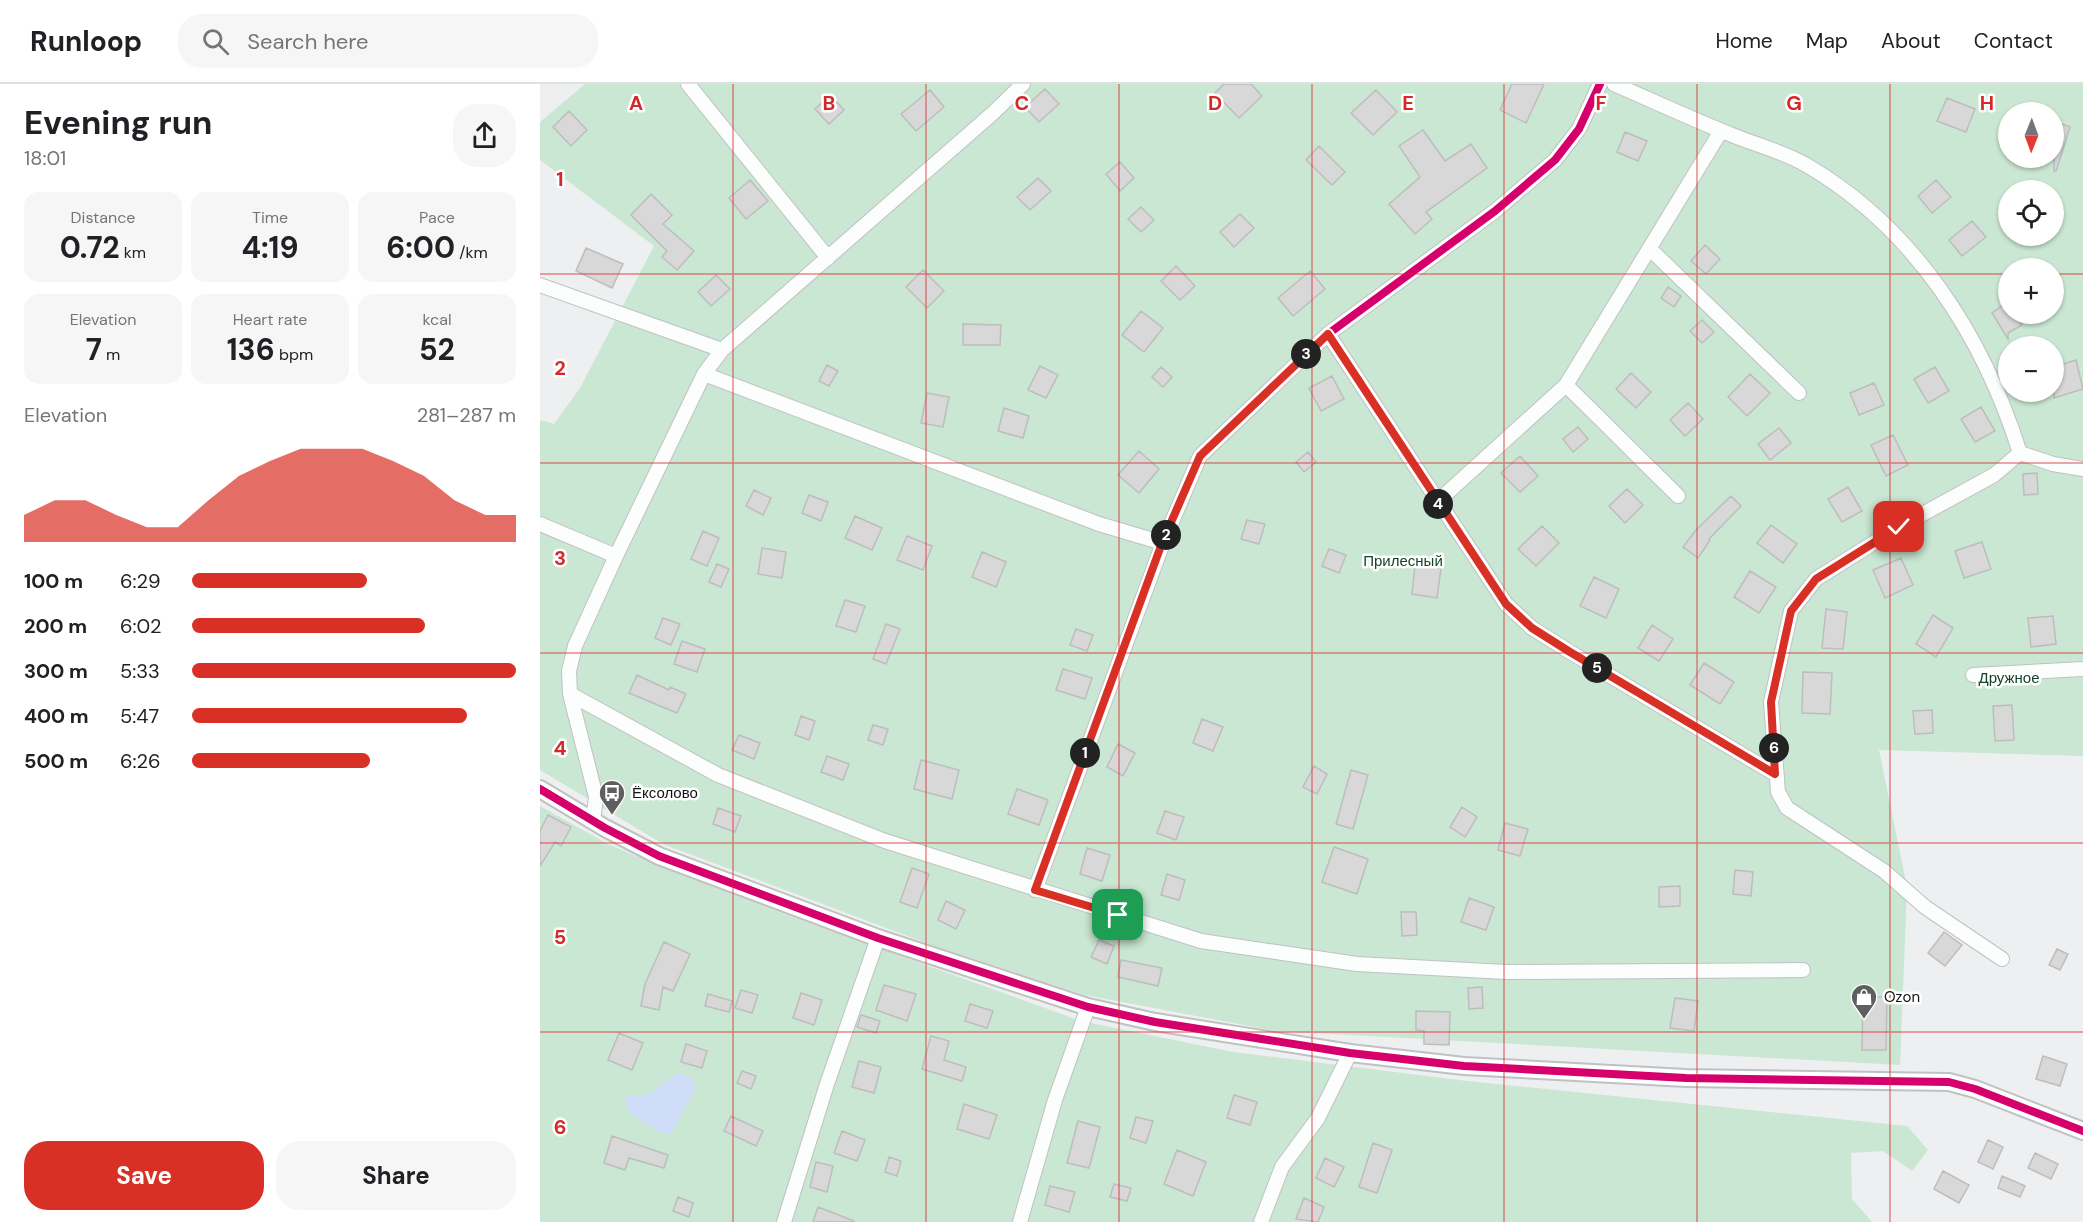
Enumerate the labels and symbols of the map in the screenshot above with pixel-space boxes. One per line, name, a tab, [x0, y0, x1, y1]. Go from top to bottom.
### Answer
text: A	[629, 90, 643, 116]
text: B	[823, 90, 835, 116]
text: C	[1015, 90, 1029, 116]
text: D	[1208, 90, 1222, 116]
text: E	[1402, 90, 1414, 116]
text: F	[1595, 90, 1607, 116]
text: G	[1786, 90, 1802, 116]
text: H	[1980, 90, 1994, 116]
north arrow	[1998, 102, 2064, 168]
text: 1	[556, 166, 564, 192]
pin: 3	[1291, 339, 1321, 369]
text: 2	[554, 355, 566, 381]
pin: 4	[1423, 489, 1453, 519]
pin	[1873, 501, 1924, 552]
pin: 2	[1151, 520, 1181, 550]
text: 3	[554, 545, 566, 571]
park label: Прилесный	[1363, 551, 1443, 571]
pin: 5	[1582, 653, 1612, 683]
park label: Дружное	[1978, 668, 2040, 688]
pin: 6	[1759, 733, 1789, 763]
text: 4	[554, 735, 567, 761]
pin: 1	[1070, 738, 1100, 768]
bus stop icon: Ёксолово	[597, 778, 627, 816]
place label: Ёксолово	[632, 783, 698, 803]
pin	[1092, 889, 1143, 940]
text: 5	[554, 924, 566, 950]
shop icon: Ozon	[1849, 982, 1879, 1020]
place label: Ozon	[1884, 987, 1920, 1007]
text: 6	[554, 1114, 566, 1140]

